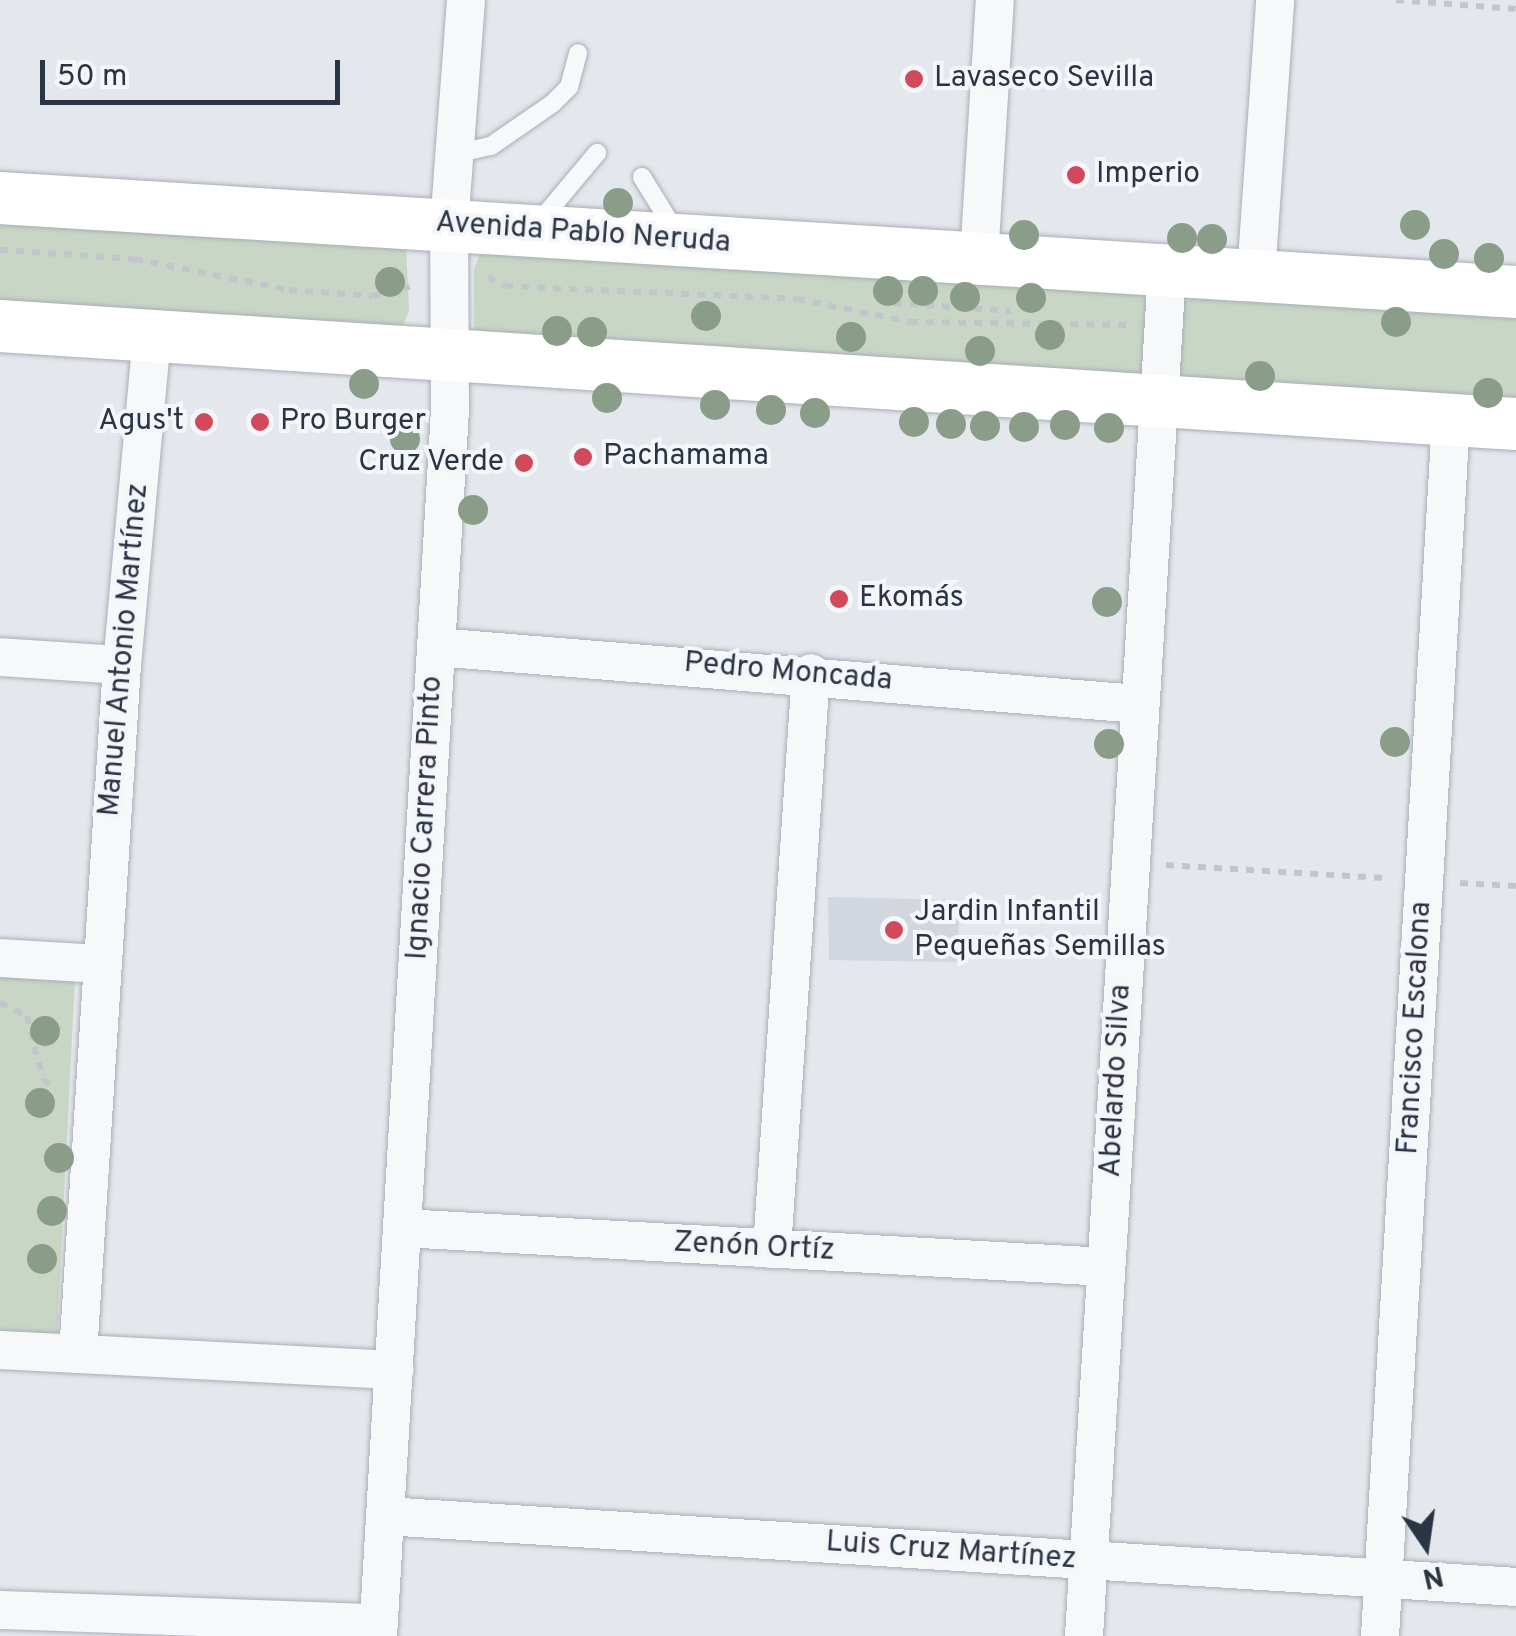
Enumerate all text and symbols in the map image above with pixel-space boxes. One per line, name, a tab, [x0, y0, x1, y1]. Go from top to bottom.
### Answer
scale bar	[45, 40, 345, 102]
text: 50 m	[57, 59, 127, 96]
place label: Lavaseco Sevilla	[934, 61, 1154, 97]
marker: Lavaseco Sevilla	[903, 68, 925, 90]
place label: Imperio	[1096, 157, 1200, 193]
marker: Imperio	[1065, 164, 1087, 186]
street label: Avenida Pablo Neruda	[434, 206, 732, 262]
place label: Agus't	[98, 404, 184, 440]
place label: Pro Burger	[280, 404, 426, 440]
marker: Agus't	[193, 411, 215, 433]
marker: Pro Burger	[249, 411, 271, 433]
place label: Pachamama	[603, 439, 769, 475]
place label: Cruz Verde	[357, 445, 504, 481]
marker: Pachamama	[572, 446, 594, 468]
marker: Cruz Verde	[513, 452, 535, 474]
street label: Manuel Antonio Martínez	[92, 481, 158, 819]
place label: Ekomás	[859, 581, 964, 617]
marker: Ekomás	[828, 588, 850, 610]
street label: Pedro Moncada	[682, 646, 894, 700]
street label: Ignacio Carrera Pinto	[401, 675, 451, 961]
place label: Jardin Infantil Pequeñas Semillas	[914, 895, 1166, 966]
street label: Francisco Escalona	[1391, 900, 1441, 1156]
marker: Jardin Infantil Pequeñas Semillas	[883, 919, 905, 941]
street label: Abelardo Silva	[1094, 983, 1140, 1179]
street label: Zenón Ortíz	[672, 1226, 836, 1270]
north arrow	[1376, 1496, 1476, 1596]
street label: Luis Cruz Martínez	[825, 1525, 1077, 1579]
text: N	[1419, 1555, 1447, 1595]

